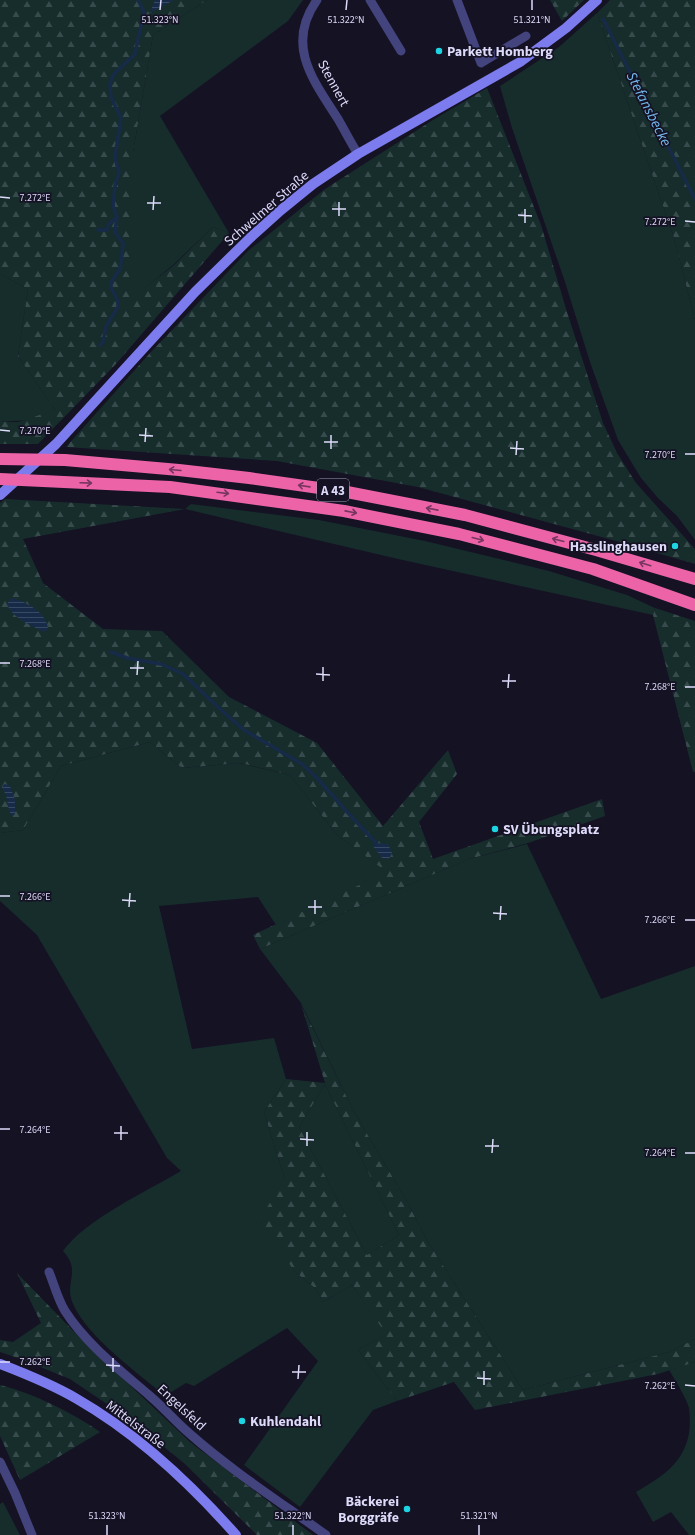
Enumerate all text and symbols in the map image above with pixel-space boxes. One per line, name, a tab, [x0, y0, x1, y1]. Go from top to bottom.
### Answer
text: 51.323°N	[141, 13, 179, 27]
text: 51.322°N	[327, 13, 365, 27]
text: 51.321°N	[513, 13, 551, 27]
place label: Parkett Homberg	[447, 42, 553, 62]
marker: Parkett Homberg	[434, 46, 444, 56]
street label: Stennert	[312, 57, 354, 111]
water label: Stefansbecke	[621, 68, 676, 150]
street label: Schwelmer Straße	[220, 166, 314, 251]
text: 7.272°E	[20, 191, 50, 205]
text: 7.272°E	[645, 215, 675, 229]
text: 7.270°E	[20, 424, 50, 438]
text: 7.270°E	[645, 448, 675, 462]
one-way arrow	[169, 466, 182, 473]
one-way arrow	[79, 479, 92, 487]
road number: A 43	[317, 479, 349, 501]
one-way arrow	[298, 482, 311, 490]
one-way arrow	[216, 489, 229, 497]
one-way arrow	[426, 504, 439, 512]
one-way arrow	[344, 509, 357, 517]
one-way arrow	[552, 535, 565, 543]
one-way arrow	[472, 536, 485, 543]
place label: Hasslinghausen	[570, 537, 667, 557]
marker: Hasslinghausen	[670, 541, 680, 551]
one-way arrow	[639, 560, 652, 567]
text: 7.268°E	[20, 657, 50, 671]
text: 7.268°E	[645, 680, 675, 694]
place label: SV Übungsplatz	[503, 820, 600, 840]
marker: SV Übungsplatz	[490, 824, 500, 834]
text: 7.266°E	[20, 890, 50, 904]
text: 7.266°E	[645, 913, 675, 927]
text: 7.264°E	[20, 1123, 50, 1137]
text: 7.264°E	[645, 1146, 675, 1160]
text: 7.262°E	[20, 1355, 50, 1369]
text: 7.262°E	[645, 1379, 675, 1393]
street label: Engelsfeld	[152, 1380, 210, 1436]
street label: Mittelstraße	[101, 1396, 169, 1454]
place label: Kuhlendahl	[250, 1412, 321, 1432]
marker: Kuhlendahl	[237, 1416, 247, 1426]
place label: Bäckerei Borggräfe	[338, 1492, 399, 1528]
marker: Bäckerei Borggräfe	[402, 1504, 412, 1514]
text: 51.323°N	[88, 1509, 126, 1523]
text: 51.322°N	[274, 1509, 312, 1523]
text: 51.321°N	[460, 1509, 498, 1523]

